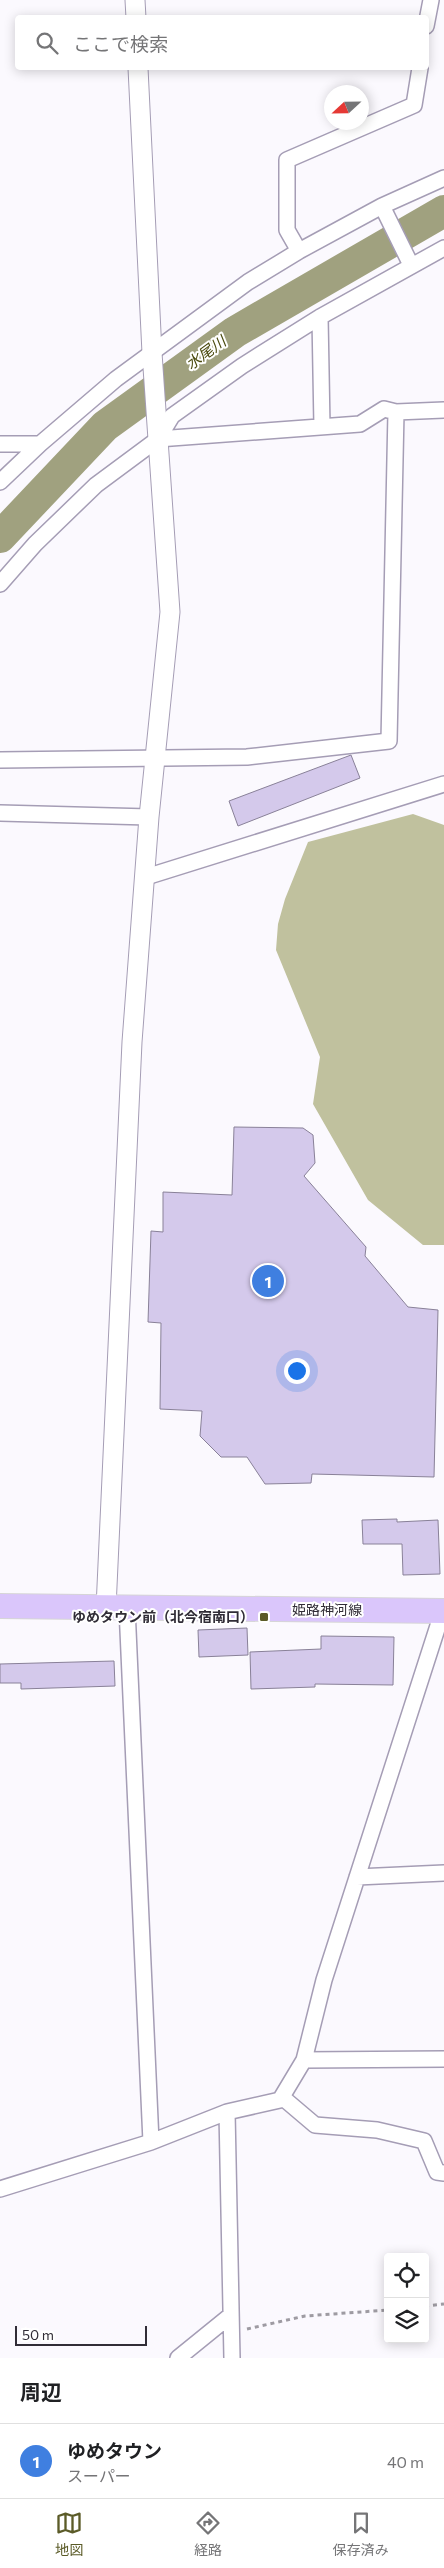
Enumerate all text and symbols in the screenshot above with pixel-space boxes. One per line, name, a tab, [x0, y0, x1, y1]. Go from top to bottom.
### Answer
search box	[15, 15, 429, 70]
icon: search	[33, 29, 61, 57]
text: ここで検索	[73, 32, 168, 55]
north arrow	[324, 85, 369, 130]
water label: 水尾川	[182, 331, 231, 373]
pin: 1	[252, 1262, 284, 1300]
your location	[284, 1358, 310, 1384]
street label: 姫路神河線	[292, 1601, 362, 1618]
place label: ゆめタウン前（北今宿南口）	[72, 1608, 254, 1625]
marker: ゆめタウン前（北今宿南口）	[258, 1611, 270, 1623]
map controls	[384, 2253, 429, 2343]
button: locate	[384, 2253, 429, 2298]
button: layers	[384, 2298, 429, 2343]
scale bar	[15, 2323, 148, 2346]
text: 50 m	[22, 2326, 54, 2343]
text: 周辺	[20, 2379, 62, 2404]
text: ゆめタウン	[67, 2439, 162, 2462]
text: 1	[32, 2452, 40, 2471]
text: 40 m	[387, 2452, 424, 2471]
text: スーパー	[67, 2466, 131, 2485]
tab: 地図	[55, 2509, 83, 2559]
tab: 経路	[194, 2509, 222, 2559]
tab: 保存済み	[333, 2509, 389, 2559]

